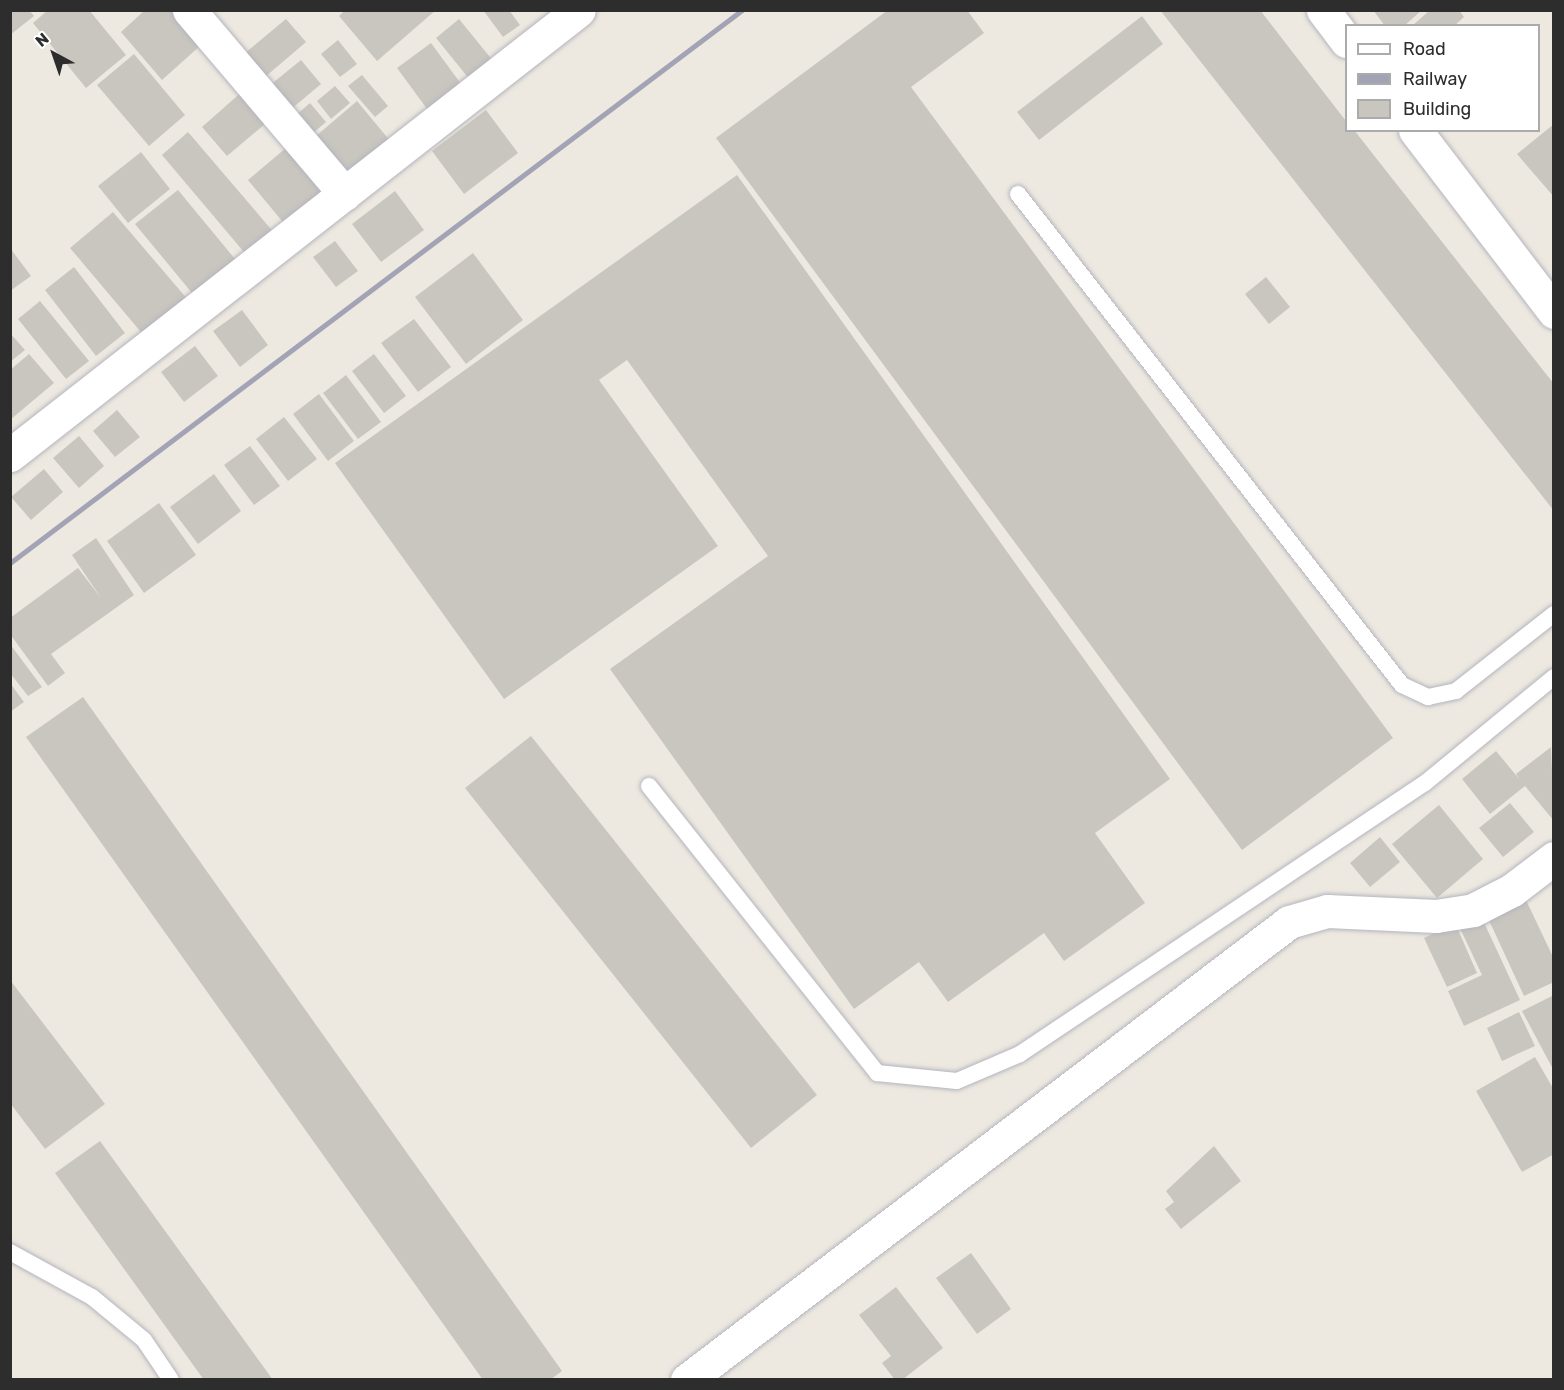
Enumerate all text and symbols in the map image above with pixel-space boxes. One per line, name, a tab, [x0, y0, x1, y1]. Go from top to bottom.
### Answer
north arrow	[24, 24, 84, 84]
legend	[1345, 24, 1540, 132]
text: N	[32, 29, 53, 51]
text: Road	[1403, 38, 1446, 60]
text: Railway	[1403, 68, 1467, 90]
text: Building	[1403, 98, 1471, 120]

